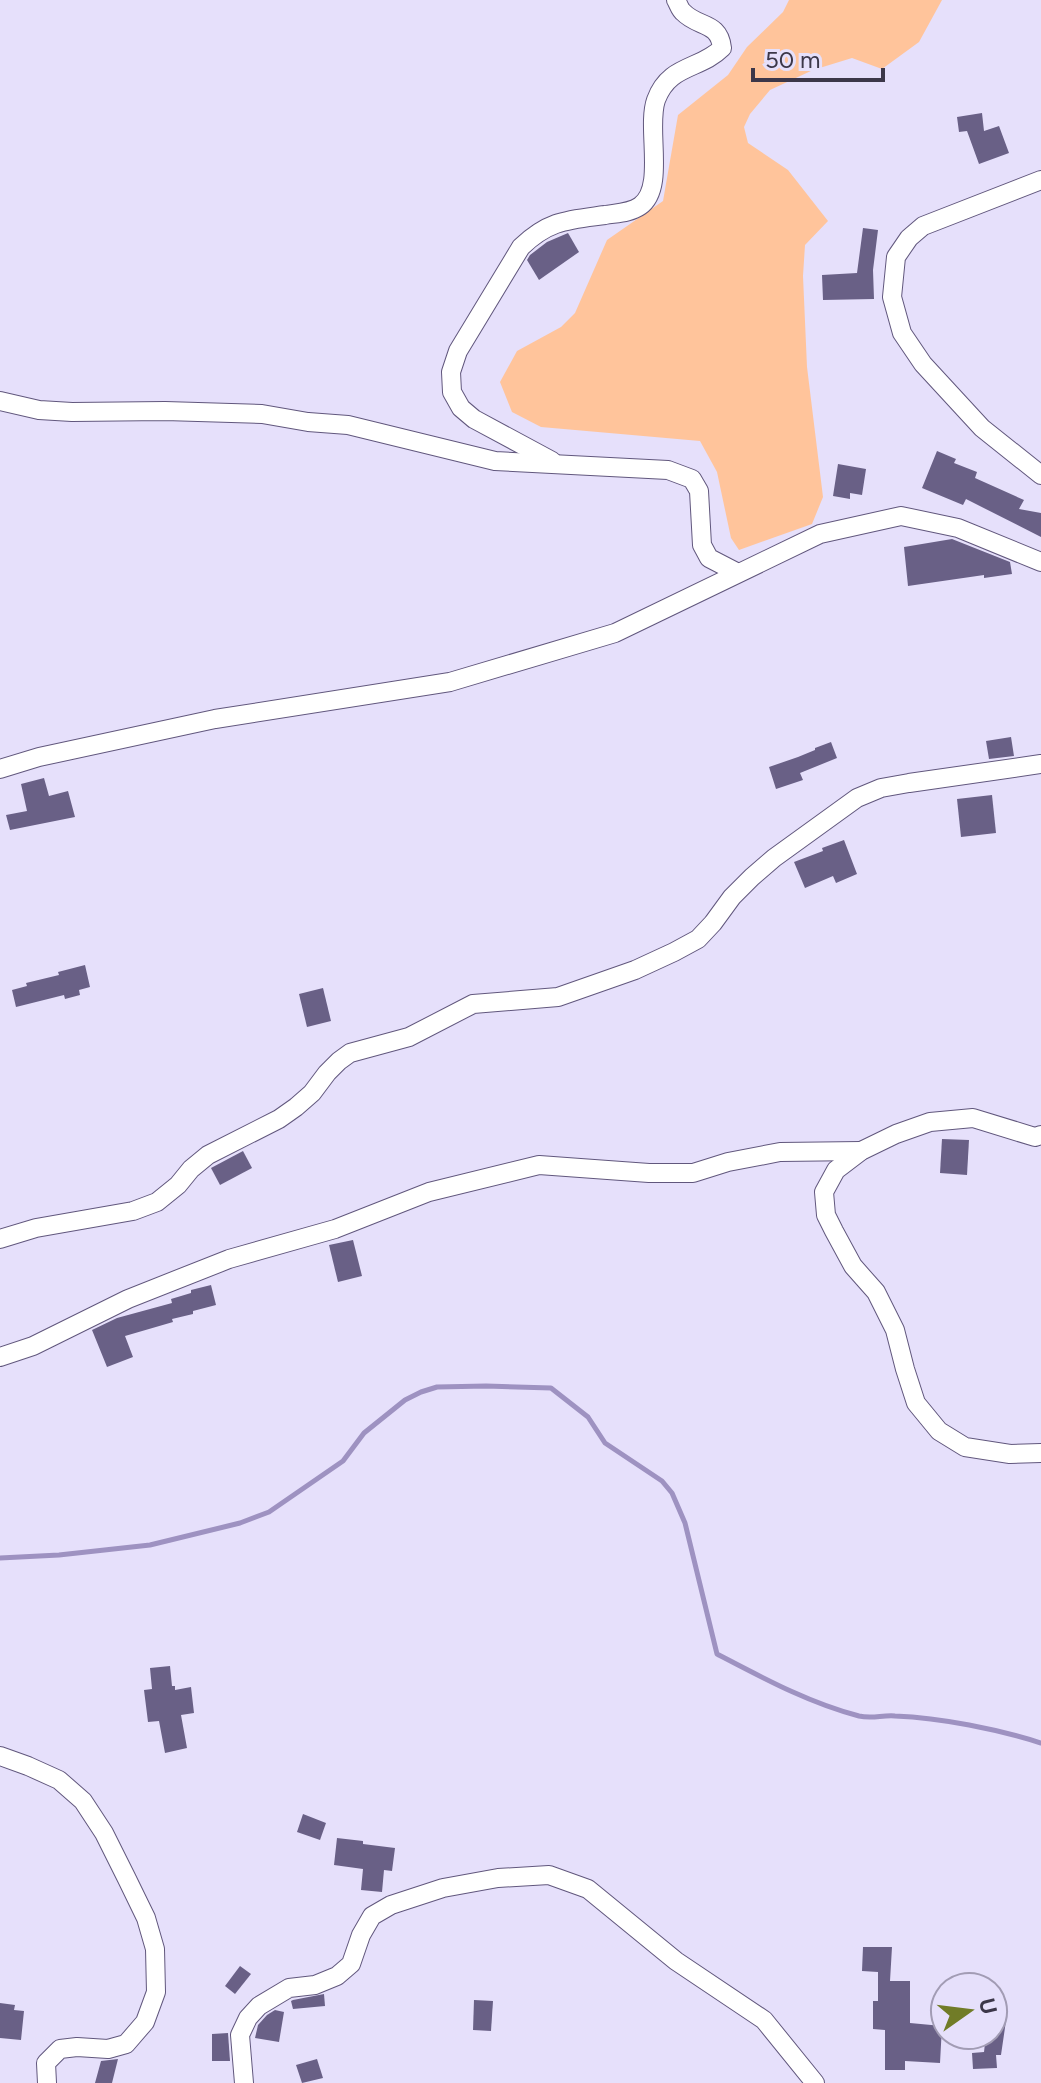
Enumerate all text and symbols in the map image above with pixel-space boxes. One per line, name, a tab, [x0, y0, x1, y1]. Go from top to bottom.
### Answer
scale bar	[753, 32, 883, 82]
text: 50 m	[765, 45, 821, 74]
north arrow	[929, 1971, 1009, 2051]
text: U	[973, 1995, 1003, 2017]

